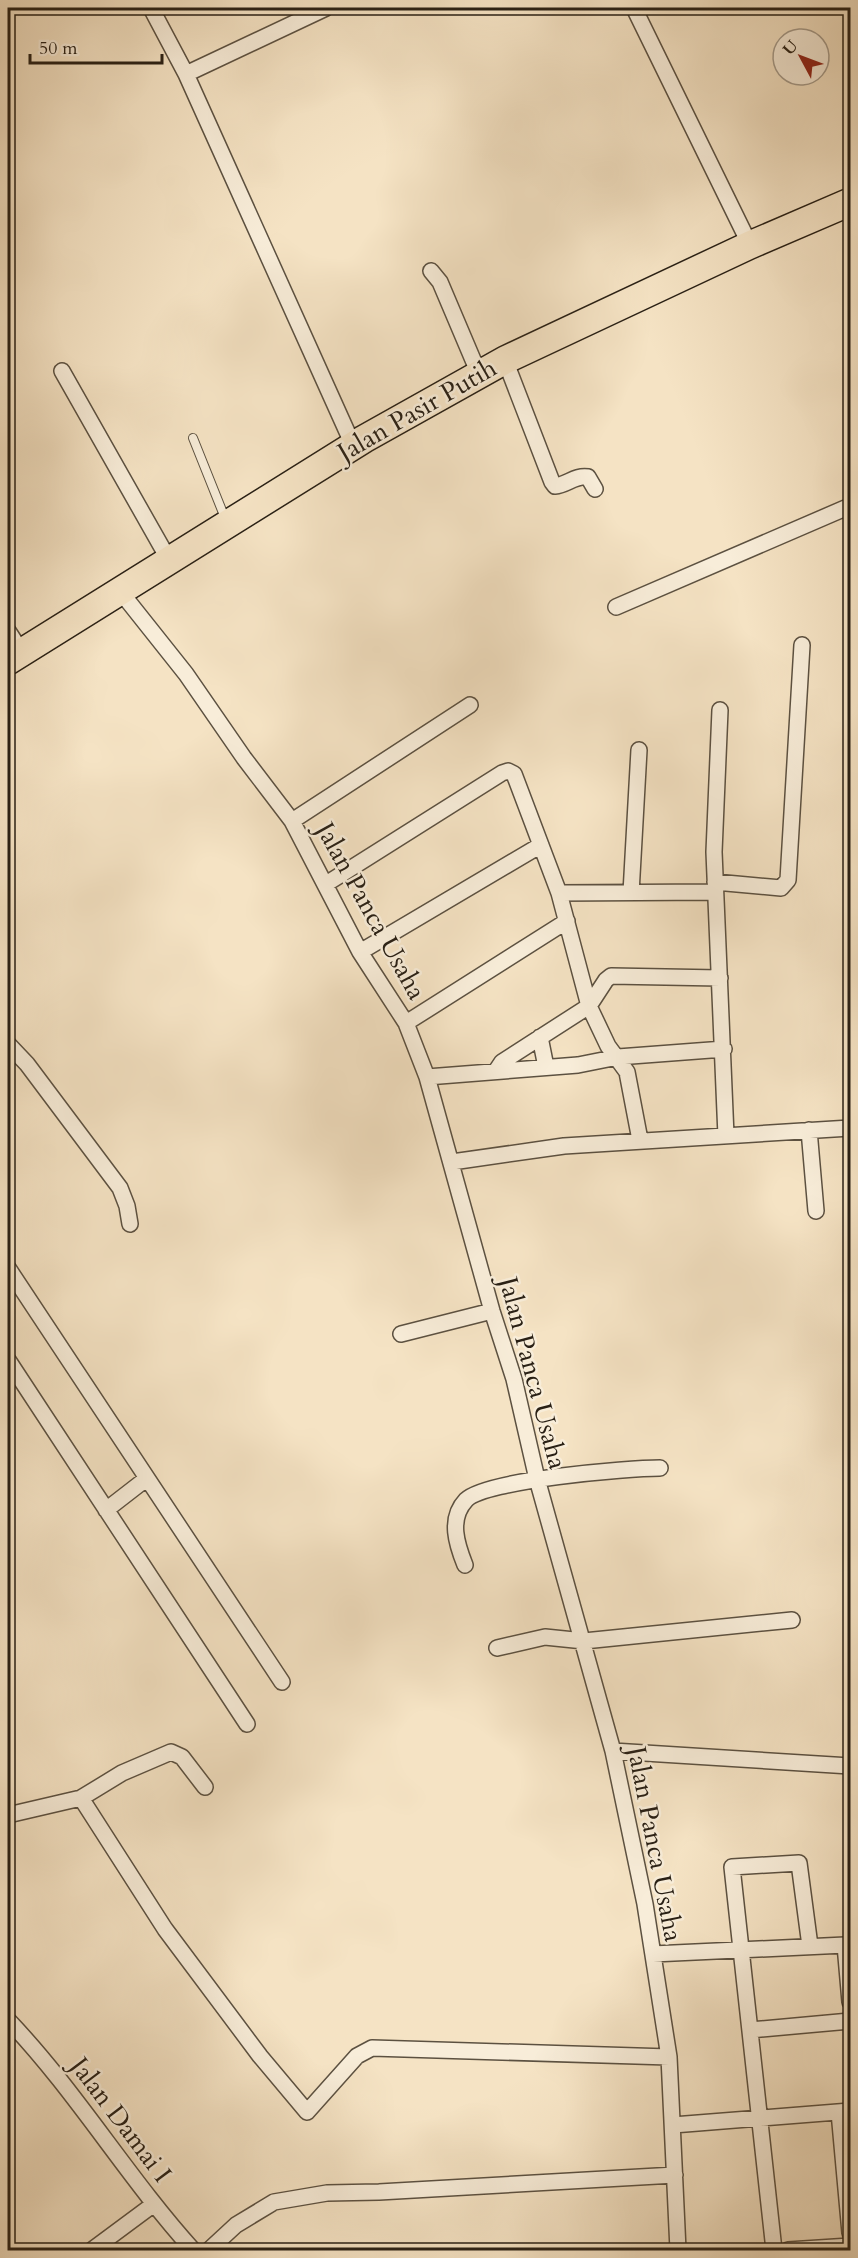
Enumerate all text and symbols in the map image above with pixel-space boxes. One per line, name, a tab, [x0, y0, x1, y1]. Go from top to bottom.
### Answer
scale bar	[30, 27, 162, 65]
north arrow	[771, 27, 831, 87]
text: 50 m	[39, 36, 78, 61]
text: U	[778, 36, 803, 60]
street label: Jalan Pasir Putih	[328, 350, 503, 472]
street label: Jalan Panca Usaha	[306, 813, 434, 1006]
street label: Jalan Panca Usaha	[489, 1269, 575, 1473]
street label: Jalan Panca Usaha	[618, 1740, 691, 1944]
street label: Jalan Damai I	[60, 2047, 180, 2190]

